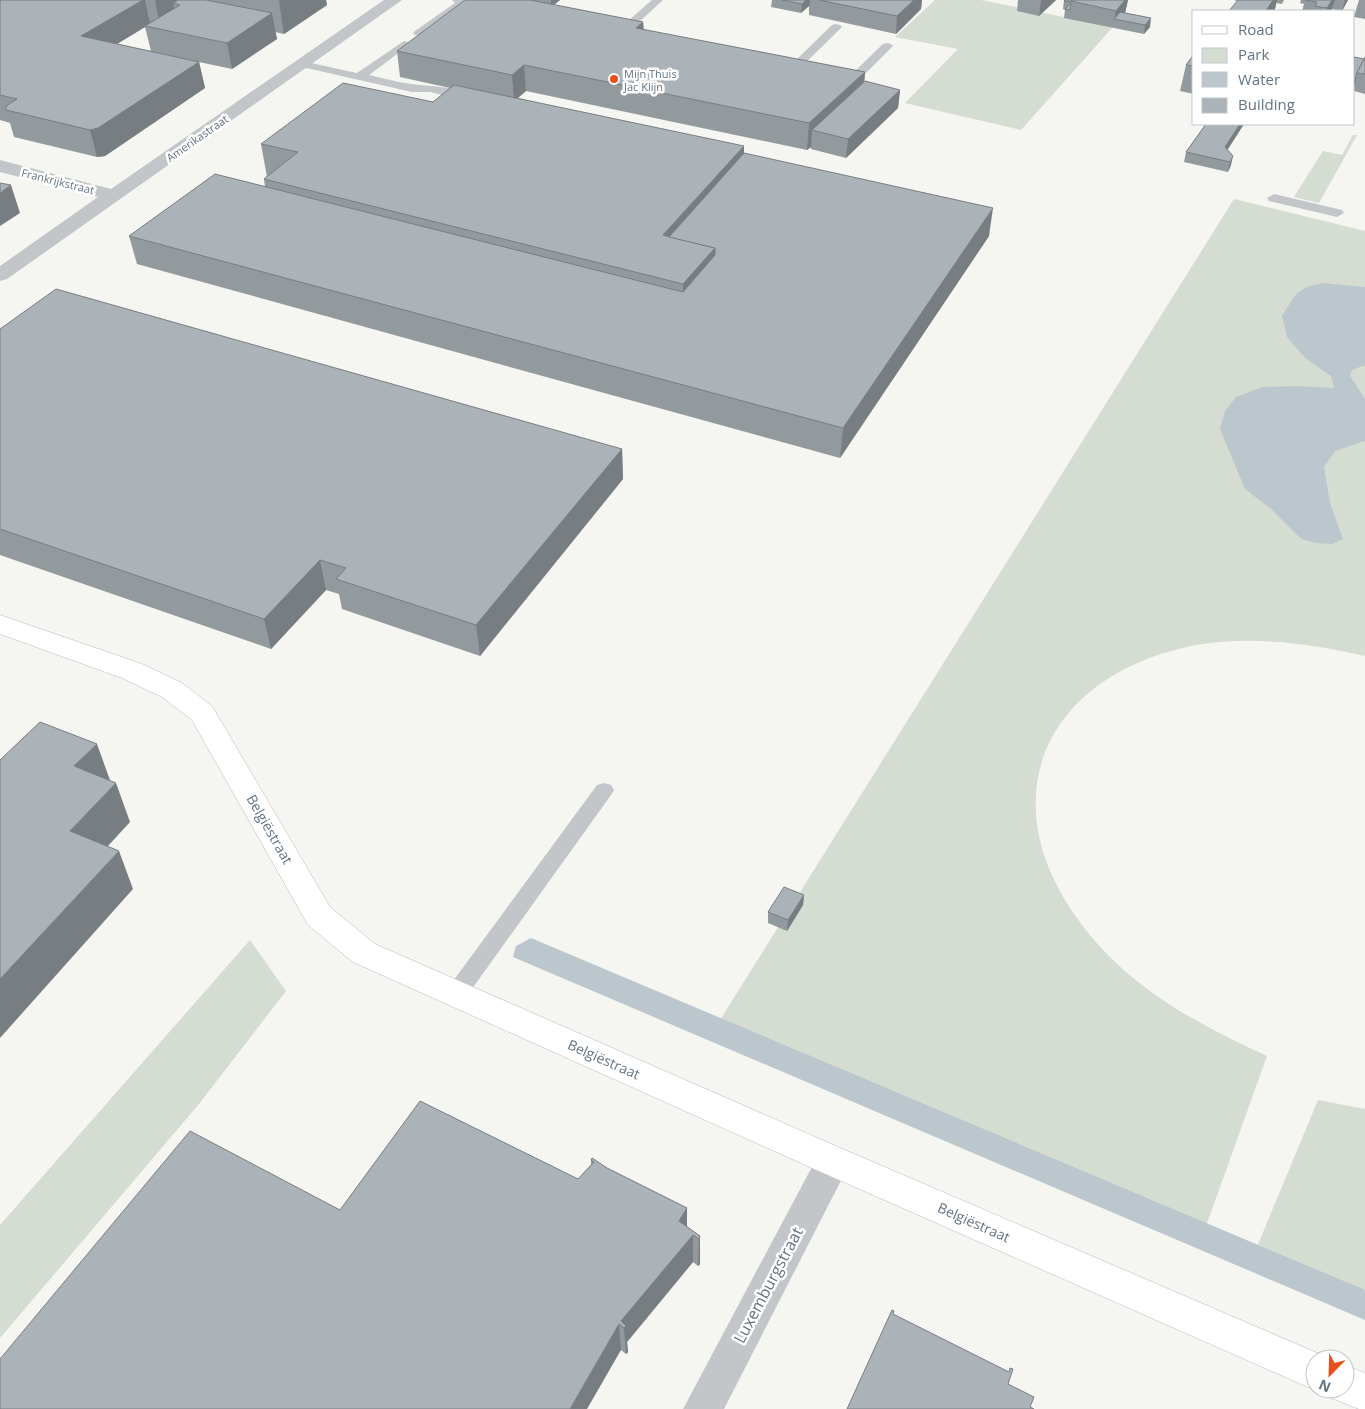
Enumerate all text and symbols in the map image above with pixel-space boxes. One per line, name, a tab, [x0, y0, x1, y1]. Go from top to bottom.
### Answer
legend	[1192, 10, 1355, 125]
text: Road	[1238, 19, 1274, 39]
text: Park	[1238, 44, 1269, 64]
place label: Mijn Thuis Jac Klijn	[623, 66, 677, 94]
text: Water	[1238, 69, 1280, 89]
marker: Mijn Thuis Jac Klijn	[608, 73, 620, 85]
text: Building	[1238, 94, 1295, 114]
street label: Amerikastraat	[163, 111, 231, 165]
street label: Frankrijkstraat	[20, 165, 96, 197]
street label: Belgiëstraat	[242, 791, 298, 867]
street label: Belgiëstraat	[565, 1035, 643, 1083]
street label: Belgiëstraat	[935, 1198, 1013, 1246]
street label: Luxemburgstraat	[728, 1223, 808, 1347]
north arrow	[1305, 1349, 1355, 1399]
text: N	[1316, 1375, 1334, 1397]

